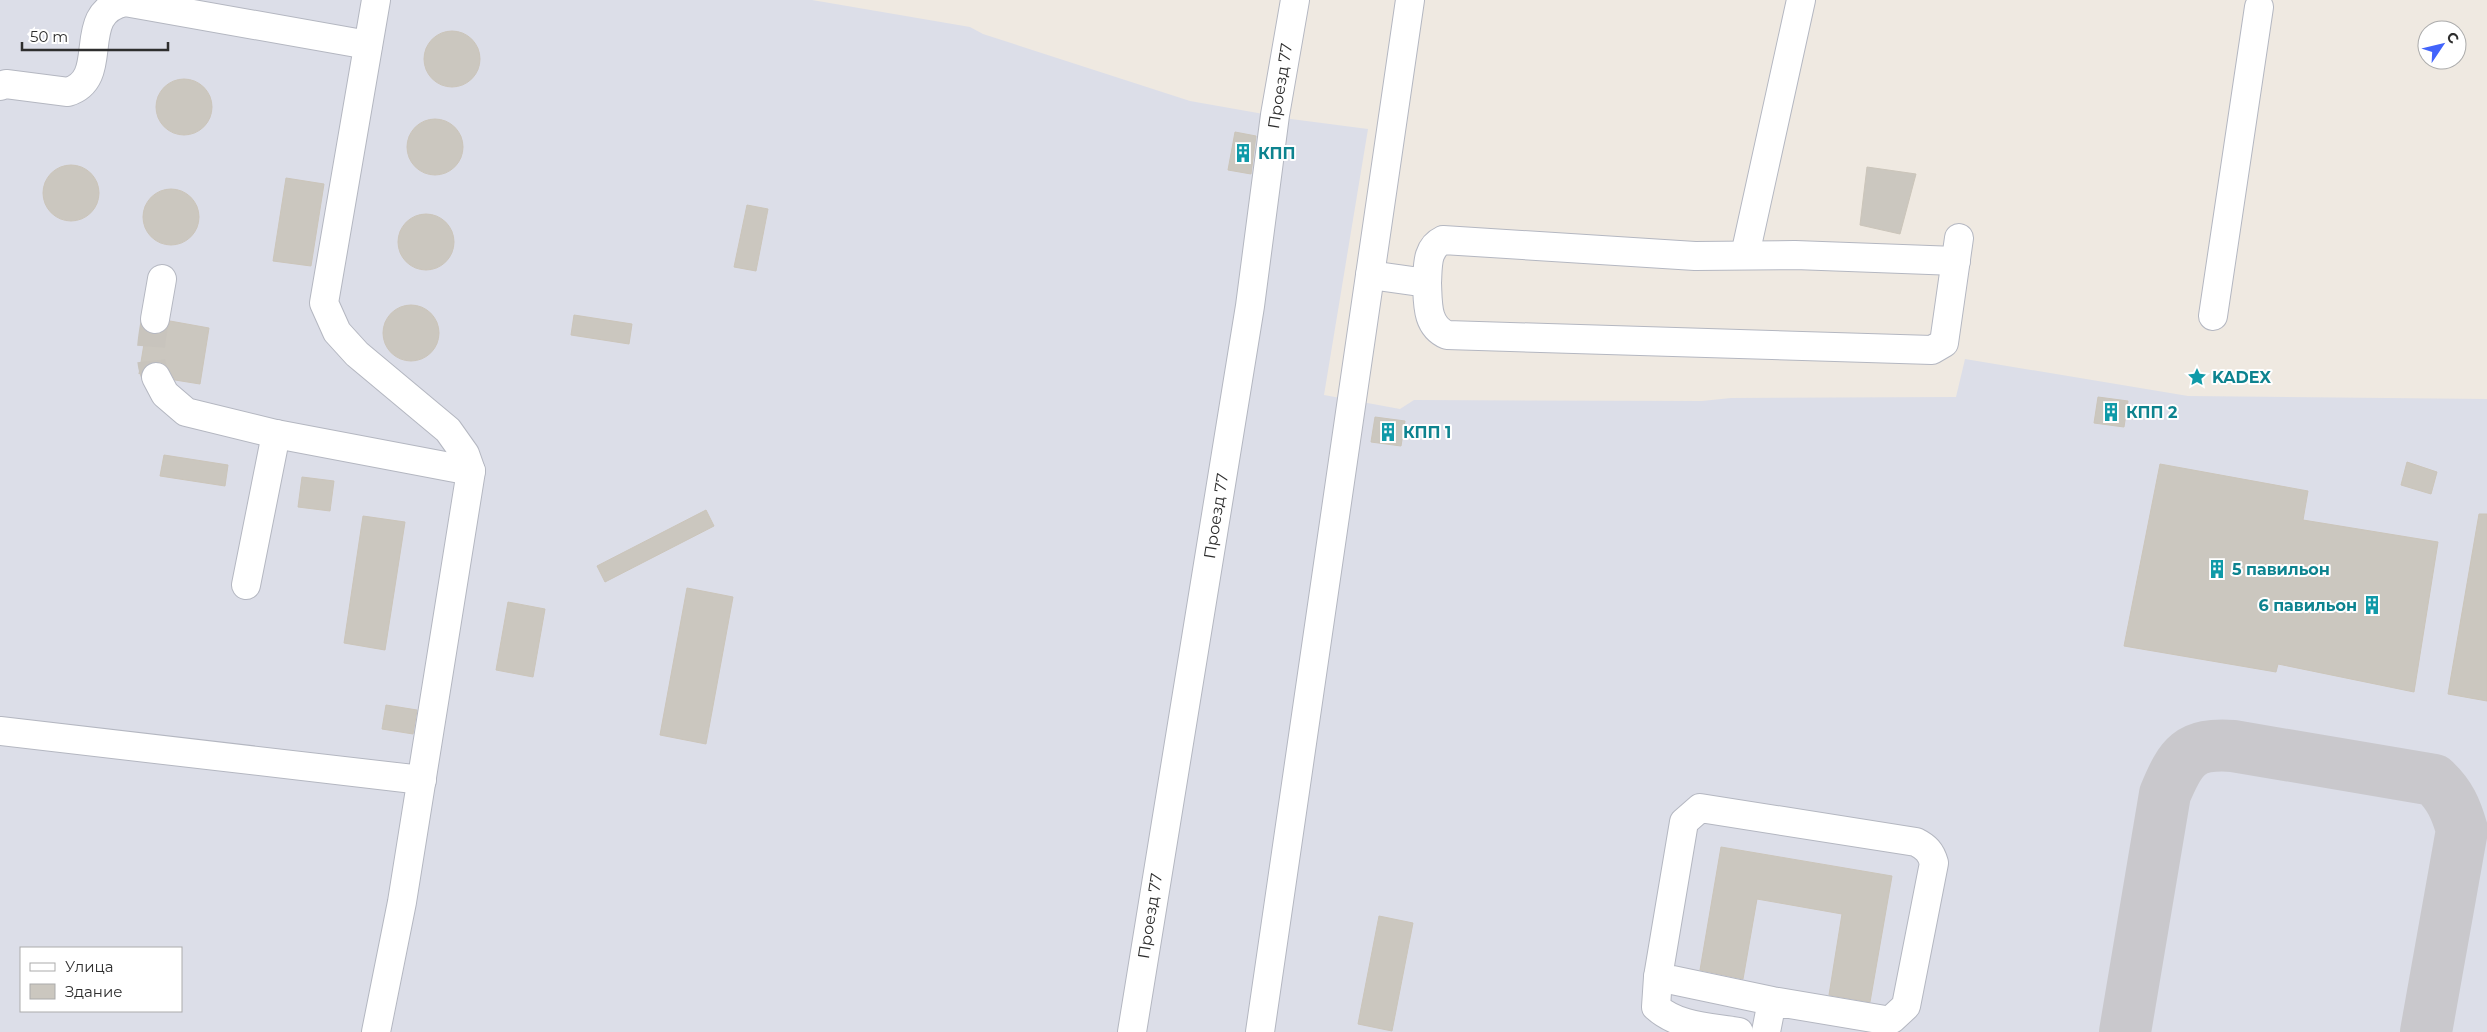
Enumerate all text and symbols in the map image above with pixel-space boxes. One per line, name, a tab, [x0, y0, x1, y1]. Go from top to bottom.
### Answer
scale bar	[22, 20, 169, 52]
north arrow	[2417, 20, 2467, 70]
text: 50 m	[30, 27, 68, 46]
text: С	[2442, 28, 2463, 47]
street label: Проезд 77	[1264, 42, 1296, 130]
building icon: КПП	[1232, 142, 1254, 164]
place label: КПП	[1258, 144, 1295, 163]
place icon: KADEX	[2186, 366, 2208, 388]
place label: KADEX	[2212, 368, 2271, 387]
building icon: КПП 2	[2100, 401, 2122, 423]
place label: КПП 2	[2126, 403, 2177, 422]
building icon: КПП 1	[1377, 421, 1399, 443]
place label: КПП 1	[1403, 423, 1451, 442]
street label: Проезд 77	[1200, 472, 1232, 560]
building icon: 5 павильон	[2206, 558, 2228, 580]
place label: 5 павильон	[2232, 560, 2330, 579]
building icon: 6 павильон	[2361, 594, 2383, 616]
place label: 6 павильон	[2258, 596, 2357, 615]
street label: Проезд 77	[1134, 872, 1166, 960]
legend	[20, 947, 182, 1012]
text: Улица	[65, 957, 113, 976]
text: Здание	[65, 982, 123, 1001]

